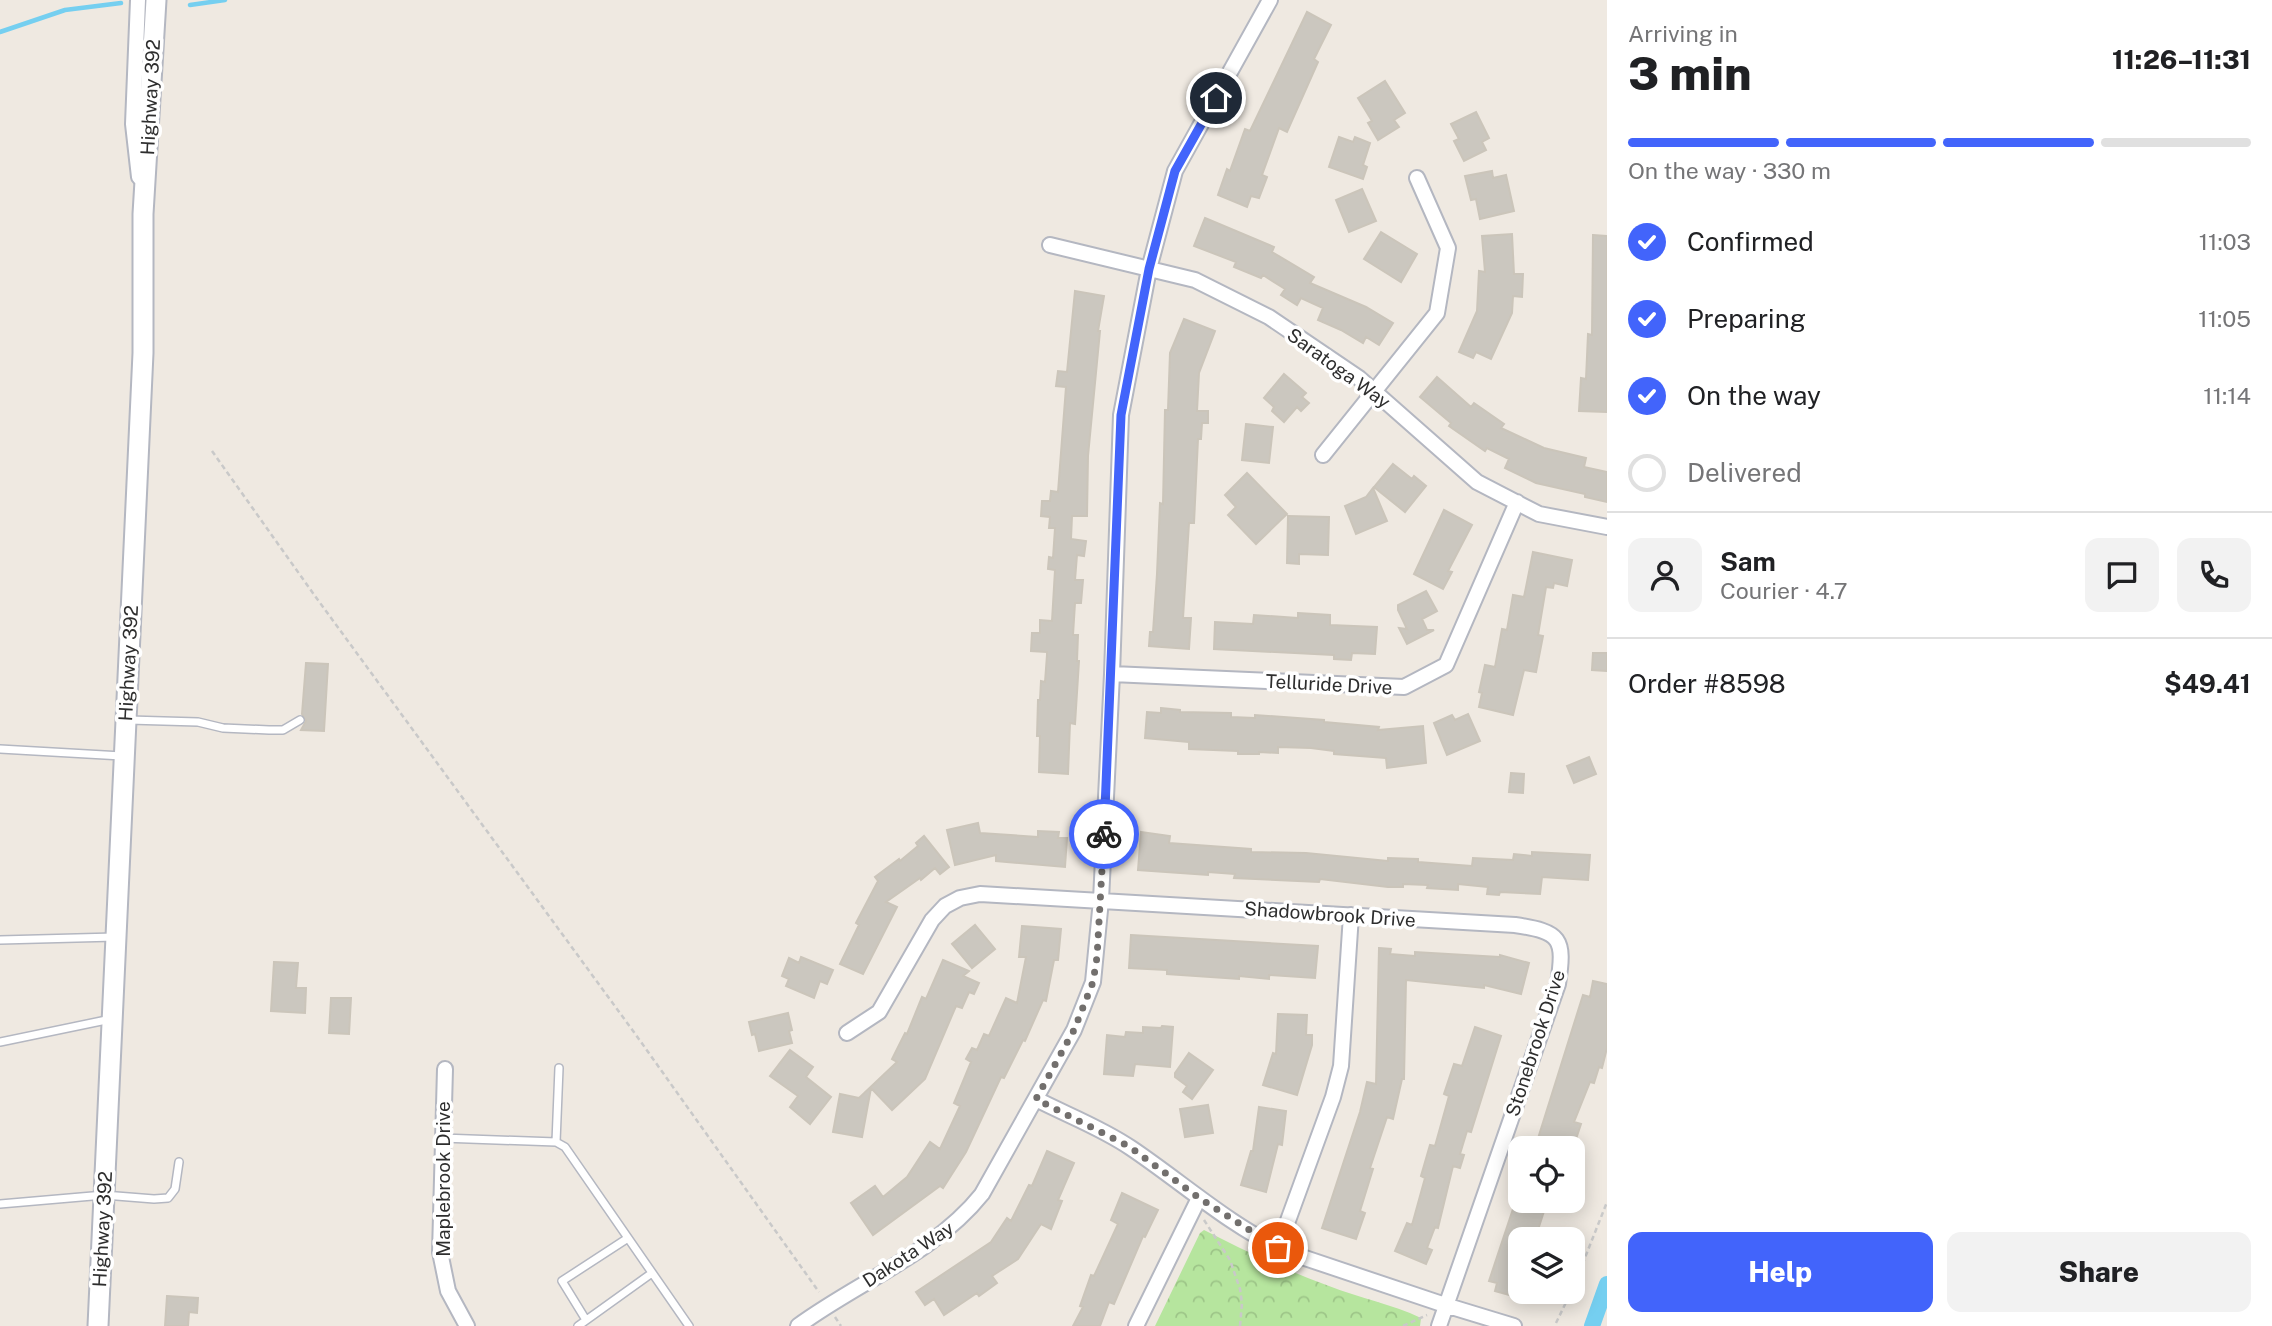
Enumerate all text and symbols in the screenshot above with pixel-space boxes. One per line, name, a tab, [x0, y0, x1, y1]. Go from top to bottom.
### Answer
text: Arriving in	[1628, 20, 1738, 47]
street label: Highway 392	[136, 38, 164, 156]
text: 11:26–11:31	[2112, 44, 2251, 75]
text: 3 min	[1628, 46, 1752, 100]
pin	[1186, 68, 1246, 128]
icon: home	[1197, 79, 1235, 117]
text: On the way · 330 m	[1628, 157, 1831, 184]
icon: check	[1628, 223, 1666, 261]
text: Confirmed	[1687, 226, 1814, 257]
text: 11:03	[2199, 228, 2251, 255]
icon: check	[1628, 300, 1666, 338]
text: Preparing	[1687, 303, 1806, 334]
text: 11:05	[2198, 305, 2251, 332]
street label: Saratoga Way	[1283, 323, 1395, 413]
icon: check	[1628, 377, 1666, 415]
text: On the way	[1687, 380, 1821, 411]
text: 11:14	[2203, 382, 2251, 409]
text: Delivered	[1687, 457, 1802, 488]
button: person	[1628, 538, 1702, 612]
button: chat	[2085, 538, 2159, 612]
button: phone	[2177, 538, 2251, 612]
text: Sam	[1720, 546, 1776, 577]
text: Courier · 4.7	[1720, 577, 1848, 604]
street label: Highway 392	[114, 604, 142, 722]
text: Order #8598	[1628, 668, 1786, 699]
text: $49.41	[2164, 668, 2251, 699]
street label: Telluride Drive	[1265, 670, 1393, 698]
courier	[1069, 799, 1139, 869]
icon: bike	[1085, 815, 1123, 853]
street label: Shadowbrook Drive	[1244, 897, 1416, 931]
street label: Stonebrook Drive	[1501, 967, 1569, 1119]
street label: Maplebrook Drive	[432, 1101, 454, 1257]
map controls	[1508, 1136, 1585, 1304]
button: locate	[1508, 1136, 1585, 1213]
street label: Highway 392	[88, 1170, 116, 1288]
street label: Dakota Way	[858, 1216, 958, 1292]
pin	[1248, 1218, 1308, 1278]
button: layers	[1508, 1227, 1585, 1304]
icon: bag	[1259, 1229, 1297, 1267]
button: Help	[1628, 1232, 1933, 1312]
button: Share	[1947, 1232, 2251, 1312]

